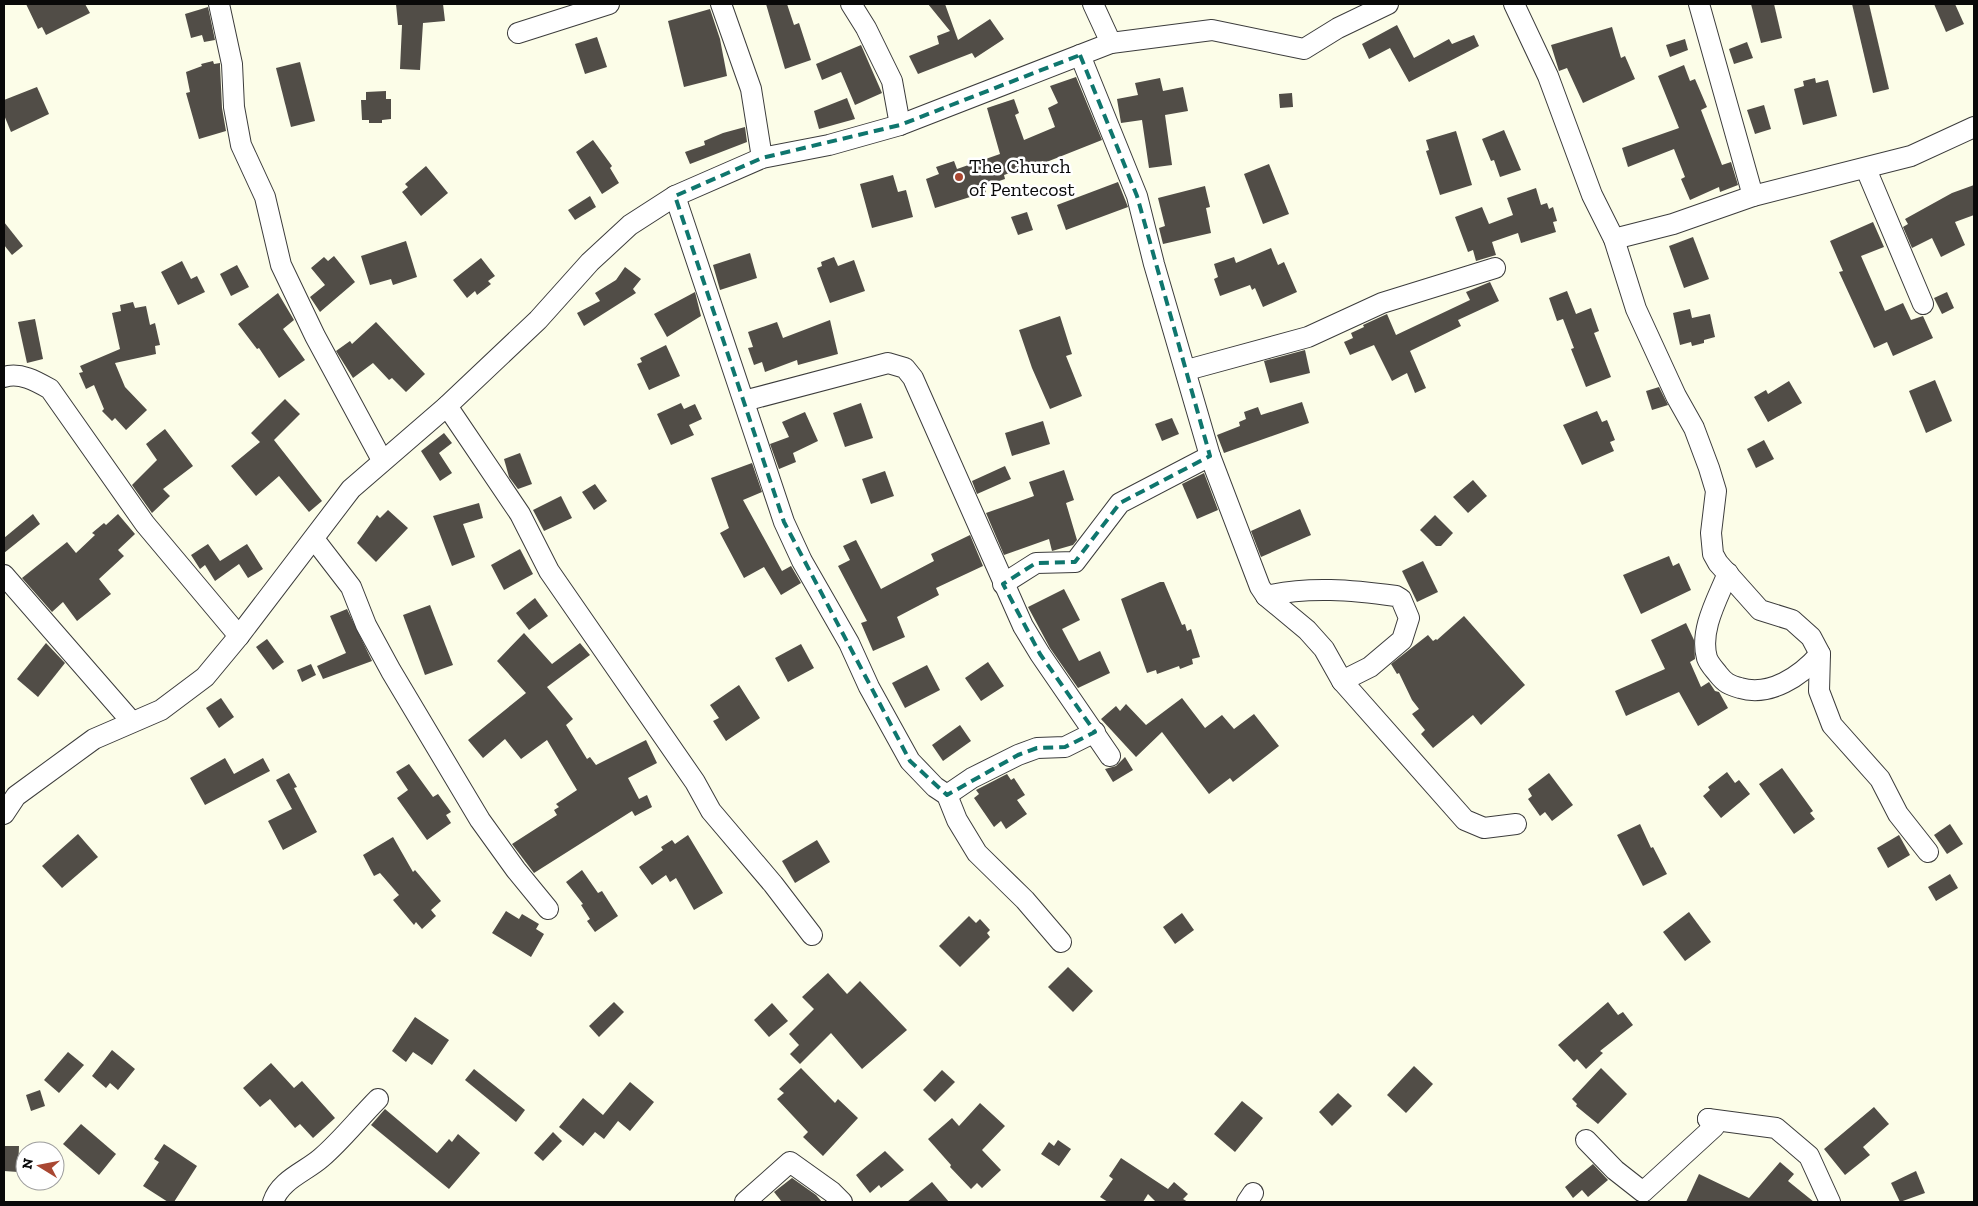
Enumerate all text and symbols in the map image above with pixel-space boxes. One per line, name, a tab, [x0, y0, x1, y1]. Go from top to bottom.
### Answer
place label: The Church of Pentecost	[969, 154, 1075, 201]
marker: The Church of Pentecost	[953, 171, 965, 183]
north arrow	[15, 1141, 65, 1191]
text: N	[18, 1157, 37, 1171]

